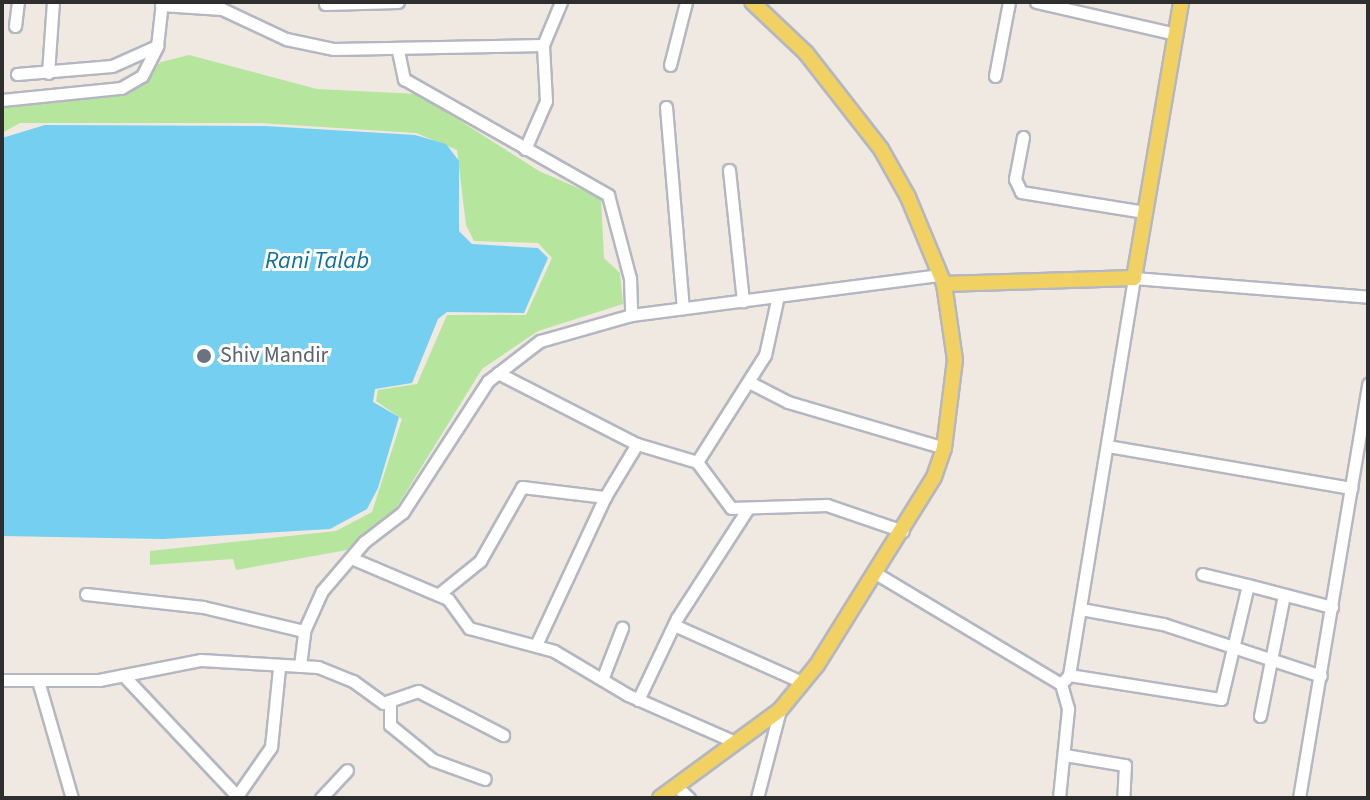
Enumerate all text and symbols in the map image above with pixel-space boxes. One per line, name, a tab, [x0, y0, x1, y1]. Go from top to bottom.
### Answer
water label: Rani Talab	[265, 247, 369, 275]
place label: Shiv Mandir	[220, 343, 328, 369]
marker: Shiv Mandir	[195, 347, 213, 365]

